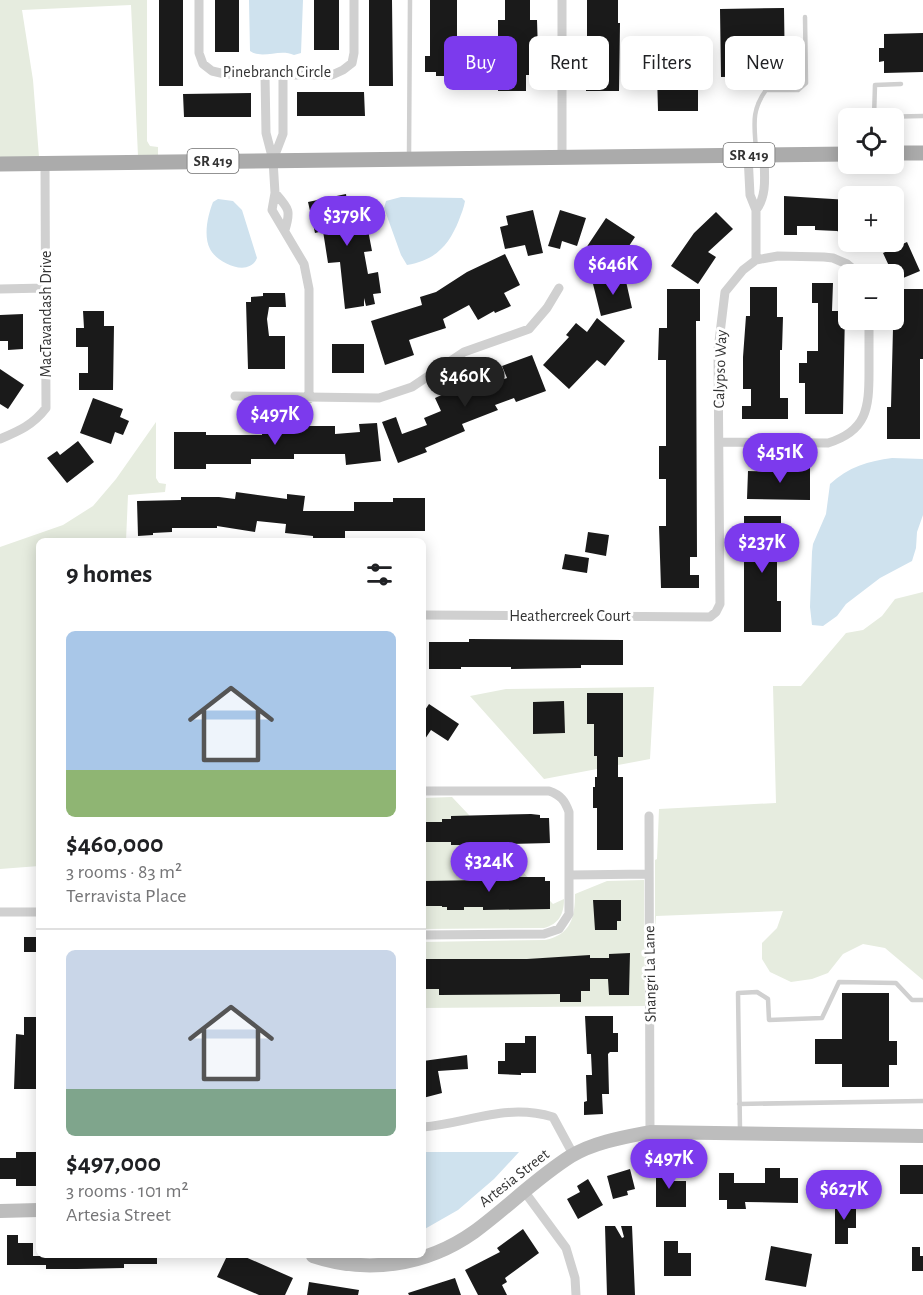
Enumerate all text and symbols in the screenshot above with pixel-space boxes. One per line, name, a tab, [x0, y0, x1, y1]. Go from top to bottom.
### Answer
chip: Buy	[444, 36, 517, 90]
chip: Rent	[529, 36, 609, 90]
chip: Filters	[621, 36, 713, 90]
chip: New	[725, 36, 805, 90]
street label: Pinebranch Circle	[223, 64, 331, 80]
map controls	[838, 108, 904, 330]
button: locate	[838, 108, 904, 174]
road number: SR 419	[724, 143, 774, 167]
road number: SR 419	[188, 149, 238, 173]
button: +	[838, 186, 904, 252]
pin: $379K	[305, 196, 389, 247]
text: $379K	[323, 205, 371, 225]
pin: $646K	[571, 245, 655, 296]
street label: MacTavandash Drive	[38, 251, 54, 377]
text: $646K	[588, 254, 638, 274]
button: −	[838, 264, 904, 330]
street label: Calypso Way	[711, 329, 730, 409]
pin: $460K	[423, 357, 507, 408]
text: $460K	[440, 366, 490, 386]
pin: $497K	[233, 395, 317, 446]
text: $497K	[250, 404, 300, 424]
pin: $451K	[738, 433, 822, 484]
text: $451K	[757, 442, 803, 462]
pin: $237K	[720, 523, 804, 574]
text: $237K	[738, 532, 786, 552]
icon: filters	[363, 558, 396, 591]
text: 9 homes	[66, 561, 152, 587]
street label: Heathercreek Court	[509, 608, 631, 624]
icon: home	[177, 670, 285, 778]
text: $460,000	[66, 831, 163, 857]
pin: $324K	[447, 842, 531, 893]
text: $324K	[465, 851, 513, 871]
text: 3 rooms · 83 m²	[66, 862, 182, 882]
text: Terravista Place	[66, 886, 187, 906]
street label: Shangri La Lane	[641, 925, 659, 1023]
icon: home	[177, 989, 285, 1097]
pin: $497K	[627, 1139, 711, 1190]
street label: Artesia Street	[476, 1146, 552, 1210]
text: $497K	[644, 1148, 694, 1168]
text: $497,000	[66, 1150, 161, 1176]
pin: $627K	[802, 1170, 886, 1221]
text: $627K	[820, 1179, 868, 1199]
text: 3 rooms · 101 m²	[66, 1181, 189, 1201]
text: Artesia Street	[66, 1205, 171, 1225]

